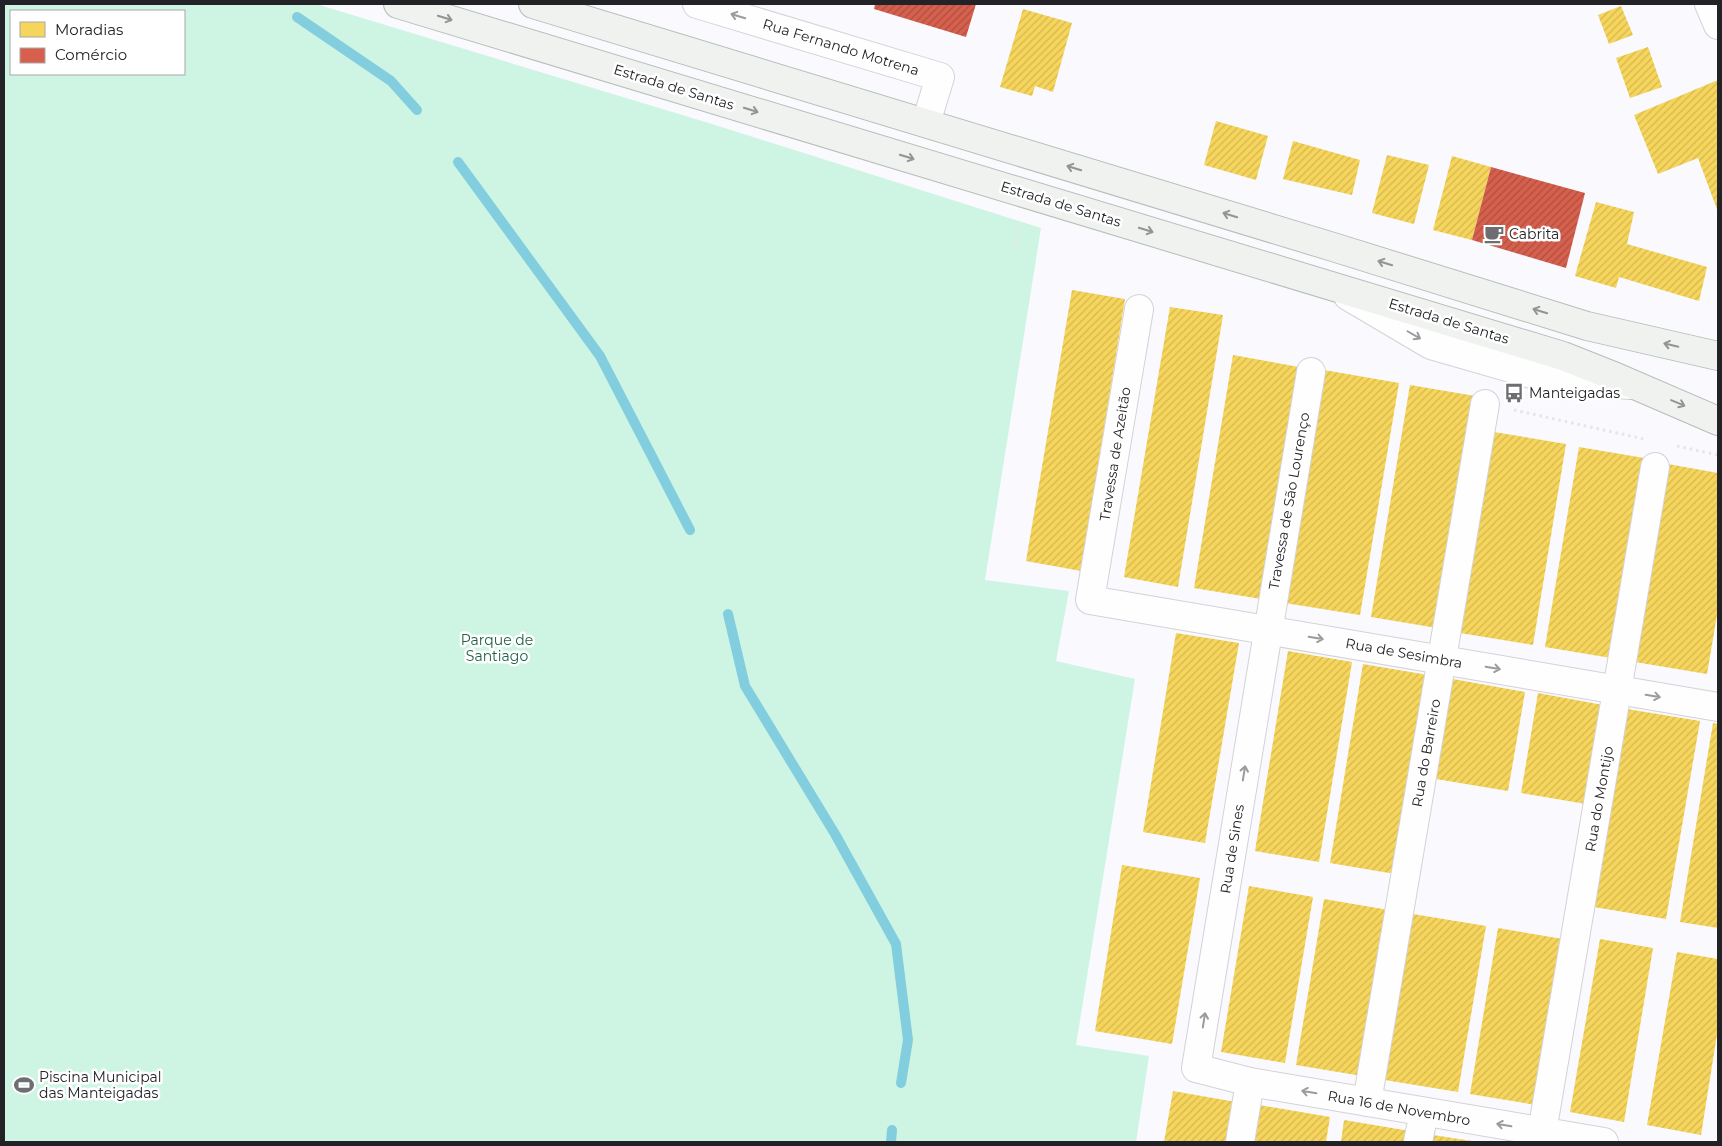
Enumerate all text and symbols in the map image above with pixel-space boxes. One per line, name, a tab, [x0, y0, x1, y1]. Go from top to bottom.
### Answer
legend	[10, 10, 185, 75]
one-way arrow	[730, 10, 746, 20]
one-way arrow	[437, 13, 453, 23]
street label: Rua Fernando Motrena	[761, 15, 921, 79]
text: Moradias	[55, 20, 123, 39]
text: Comércio	[55, 45, 127, 64]
street label: Estrada de Santas	[612, 60, 737, 114]
one-way arrow	[743, 106, 759, 116]
one-way arrow	[899, 153, 915, 163]
one-way arrow	[1067, 162, 1083, 172]
street label: Estrada de Santas	[999, 177, 1124, 231]
one-way arrow	[1222, 210, 1238, 220]
cafe icon: Cabrita	[1483, 223, 1505, 245]
one-way arrow	[1138, 225, 1154, 235]
place label: Cabrita	[1509, 225, 1559, 243]
one-way arrow	[1378, 258, 1393, 267]
street label: Estrada de Santas	[1387, 294, 1512, 348]
one-way arrow	[1532, 306, 1548, 316]
one-way arrow	[1407, 330, 1422, 340]
one-way arrow	[1663, 340, 1679, 349]
bus stop icon: Manteigadas	[1503, 382, 1525, 404]
place label: Manteigadas	[1529, 384, 1620, 402]
street label: Travessa de Azeitão	[1095, 385, 1135, 522]
one-way arrow	[1670, 399, 1685, 409]
street label: Travessa de São Lourenço	[1265, 411, 1313, 591]
park label: Parque de Santiago	[461, 631, 533, 665]
one-way arrow	[1307, 634, 1323, 644]
street label: Rua de Sesimbra	[1344, 634, 1464, 672]
one-way arrow	[1485, 664, 1501, 674]
one-way arrow	[1645, 691, 1661, 701]
street label: Rua do Barreiro	[1408, 697, 1444, 809]
street label: Rua do Montijo	[1581, 744, 1617, 853]
one-way arrow	[1240, 766, 1250, 782]
street label: Rua de Sines	[1216, 803, 1248, 895]
one-way arrow	[1199, 1013, 1209, 1029]
place label: Piscina Municipal das Manteigadas	[39, 1068, 162, 1102]
sports icon: Piscina Municipal das Manteigadas	[13, 1074, 35, 1096]
one-way arrow	[1301, 1087, 1317, 1097]
street label: Rua 16 de Novembro	[1326, 1087, 1472, 1129]
one-way arrow	[1496, 1120, 1512, 1130]

